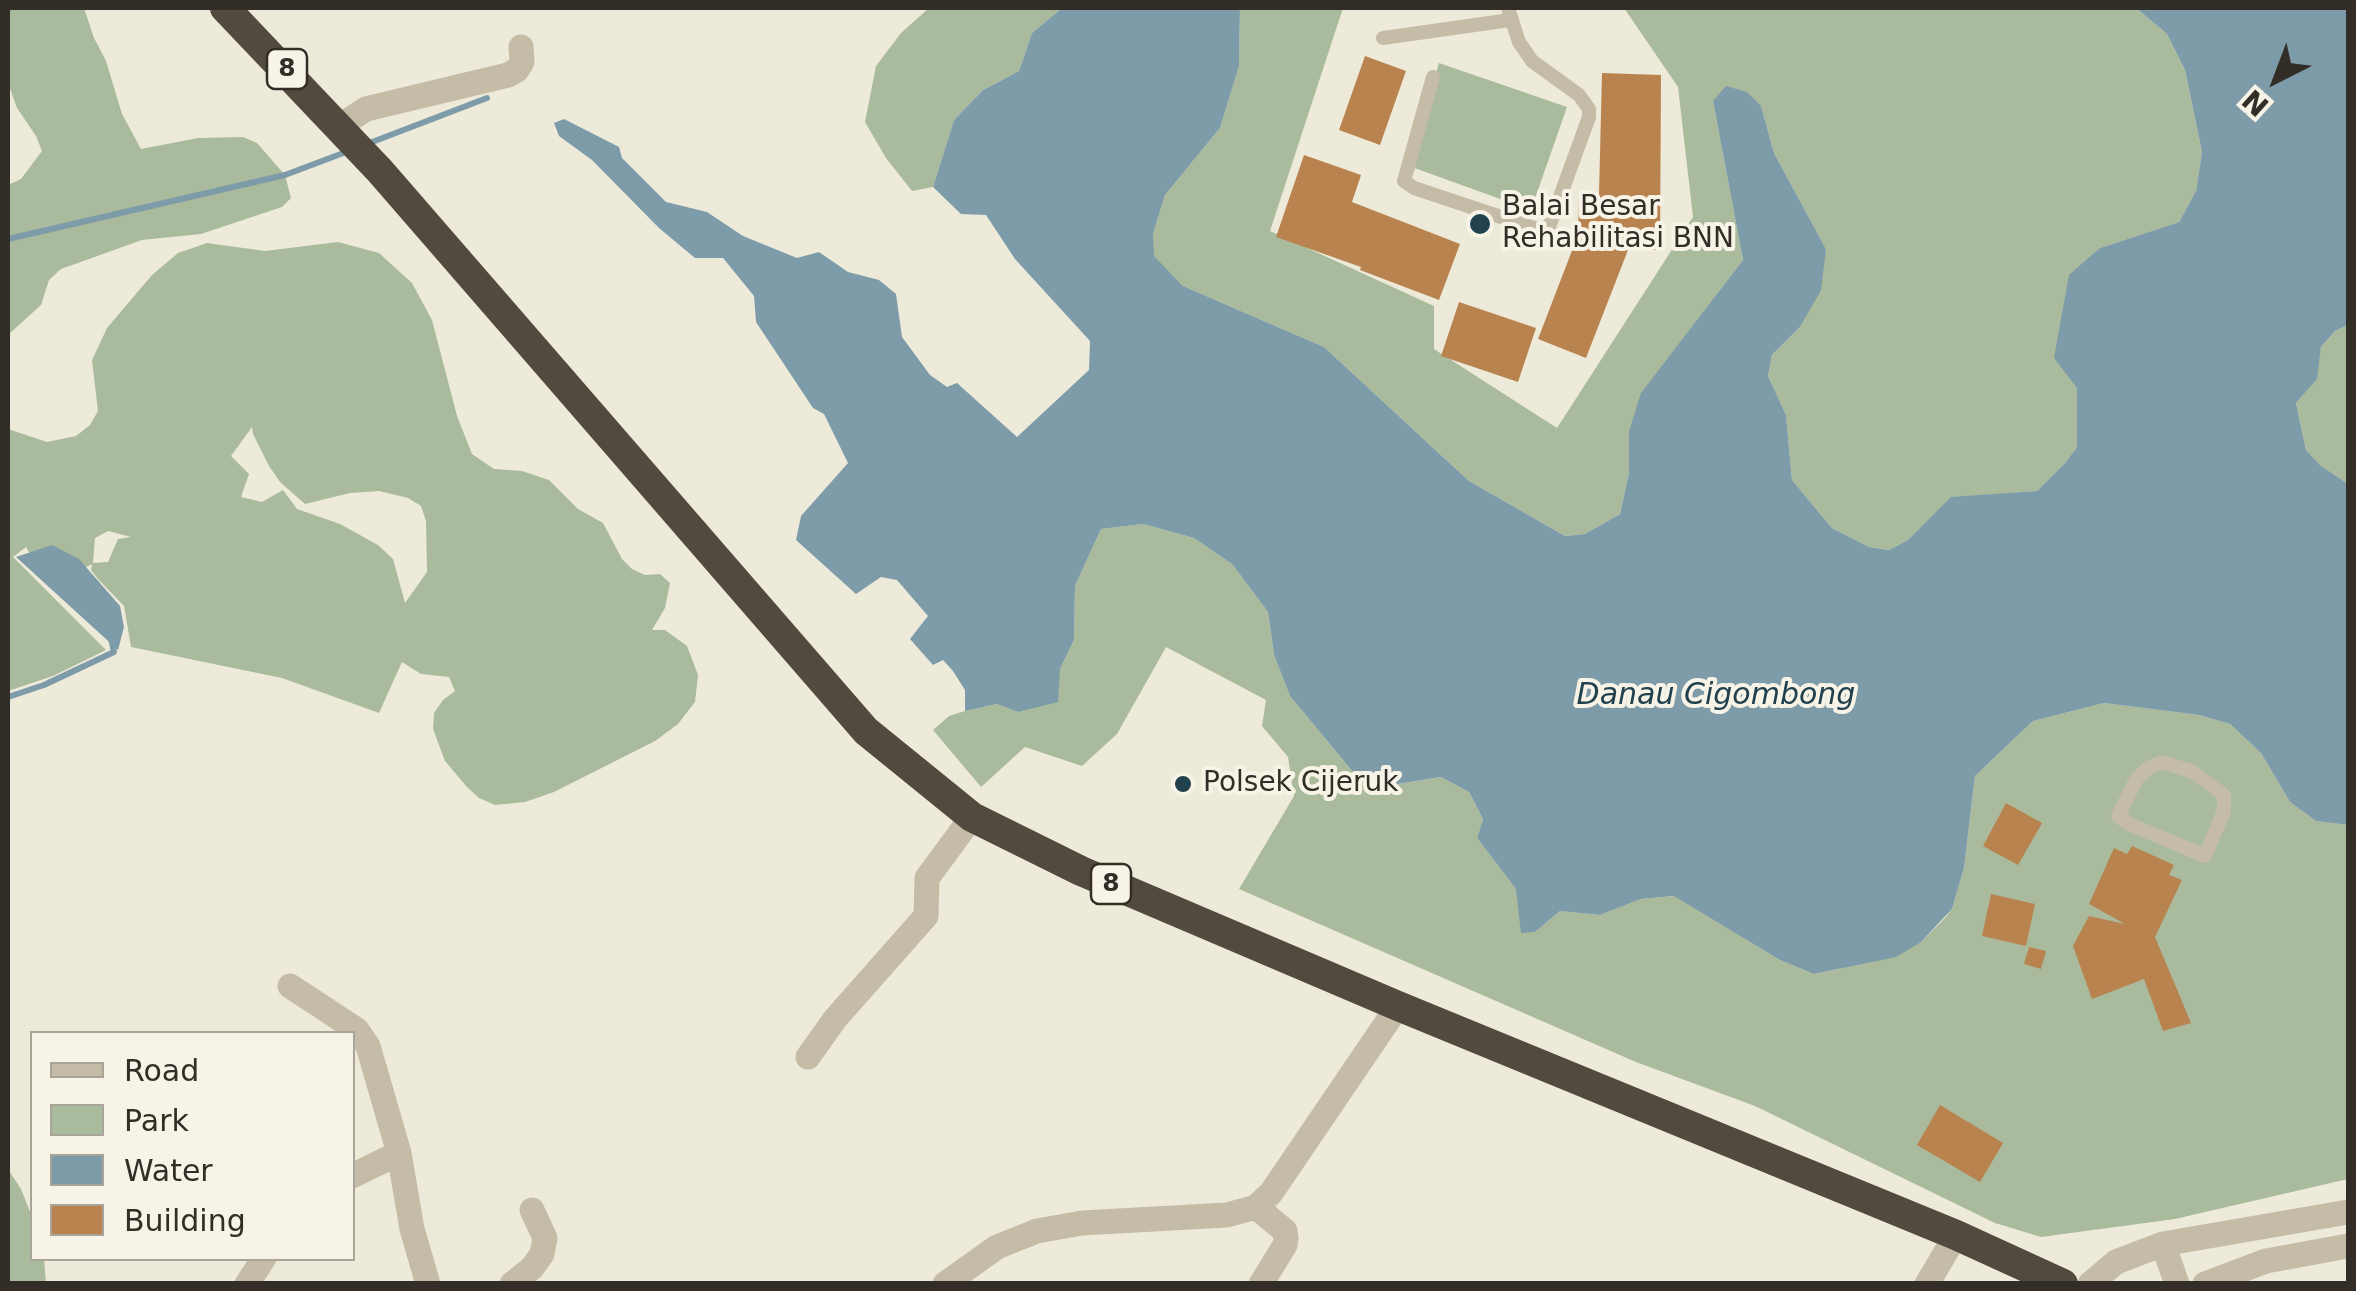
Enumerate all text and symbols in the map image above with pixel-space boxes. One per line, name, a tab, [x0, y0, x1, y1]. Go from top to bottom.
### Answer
north arrow	[2226, 30, 2326, 130]
road number: 8	[267, 49, 307, 89]
text: N	[2236, 83, 2275, 123]
place label: Balai Besar Rehabilitasi BNN	[1502, 191, 1734, 257]
marker: Balai Besar Rehabilitasi BNN	[1467, 211, 1493, 237]
water label: Danau Cigombong	[1577, 678, 1855, 714]
place label: Polsek Cijeruk	[1203, 767, 1399, 801]
marker: Polsek Cijeruk	[1172, 773, 1194, 795]
road number: 8	[1091, 864, 1131, 904]
legend	[30, 1031, 355, 1261]
text: Road	[124, 1053, 199, 1088]
text: Park	[124, 1103, 189, 1138]
text: Water	[124, 1153, 213, 1188]
text: Building	[124, 1203, 246, 1238]

